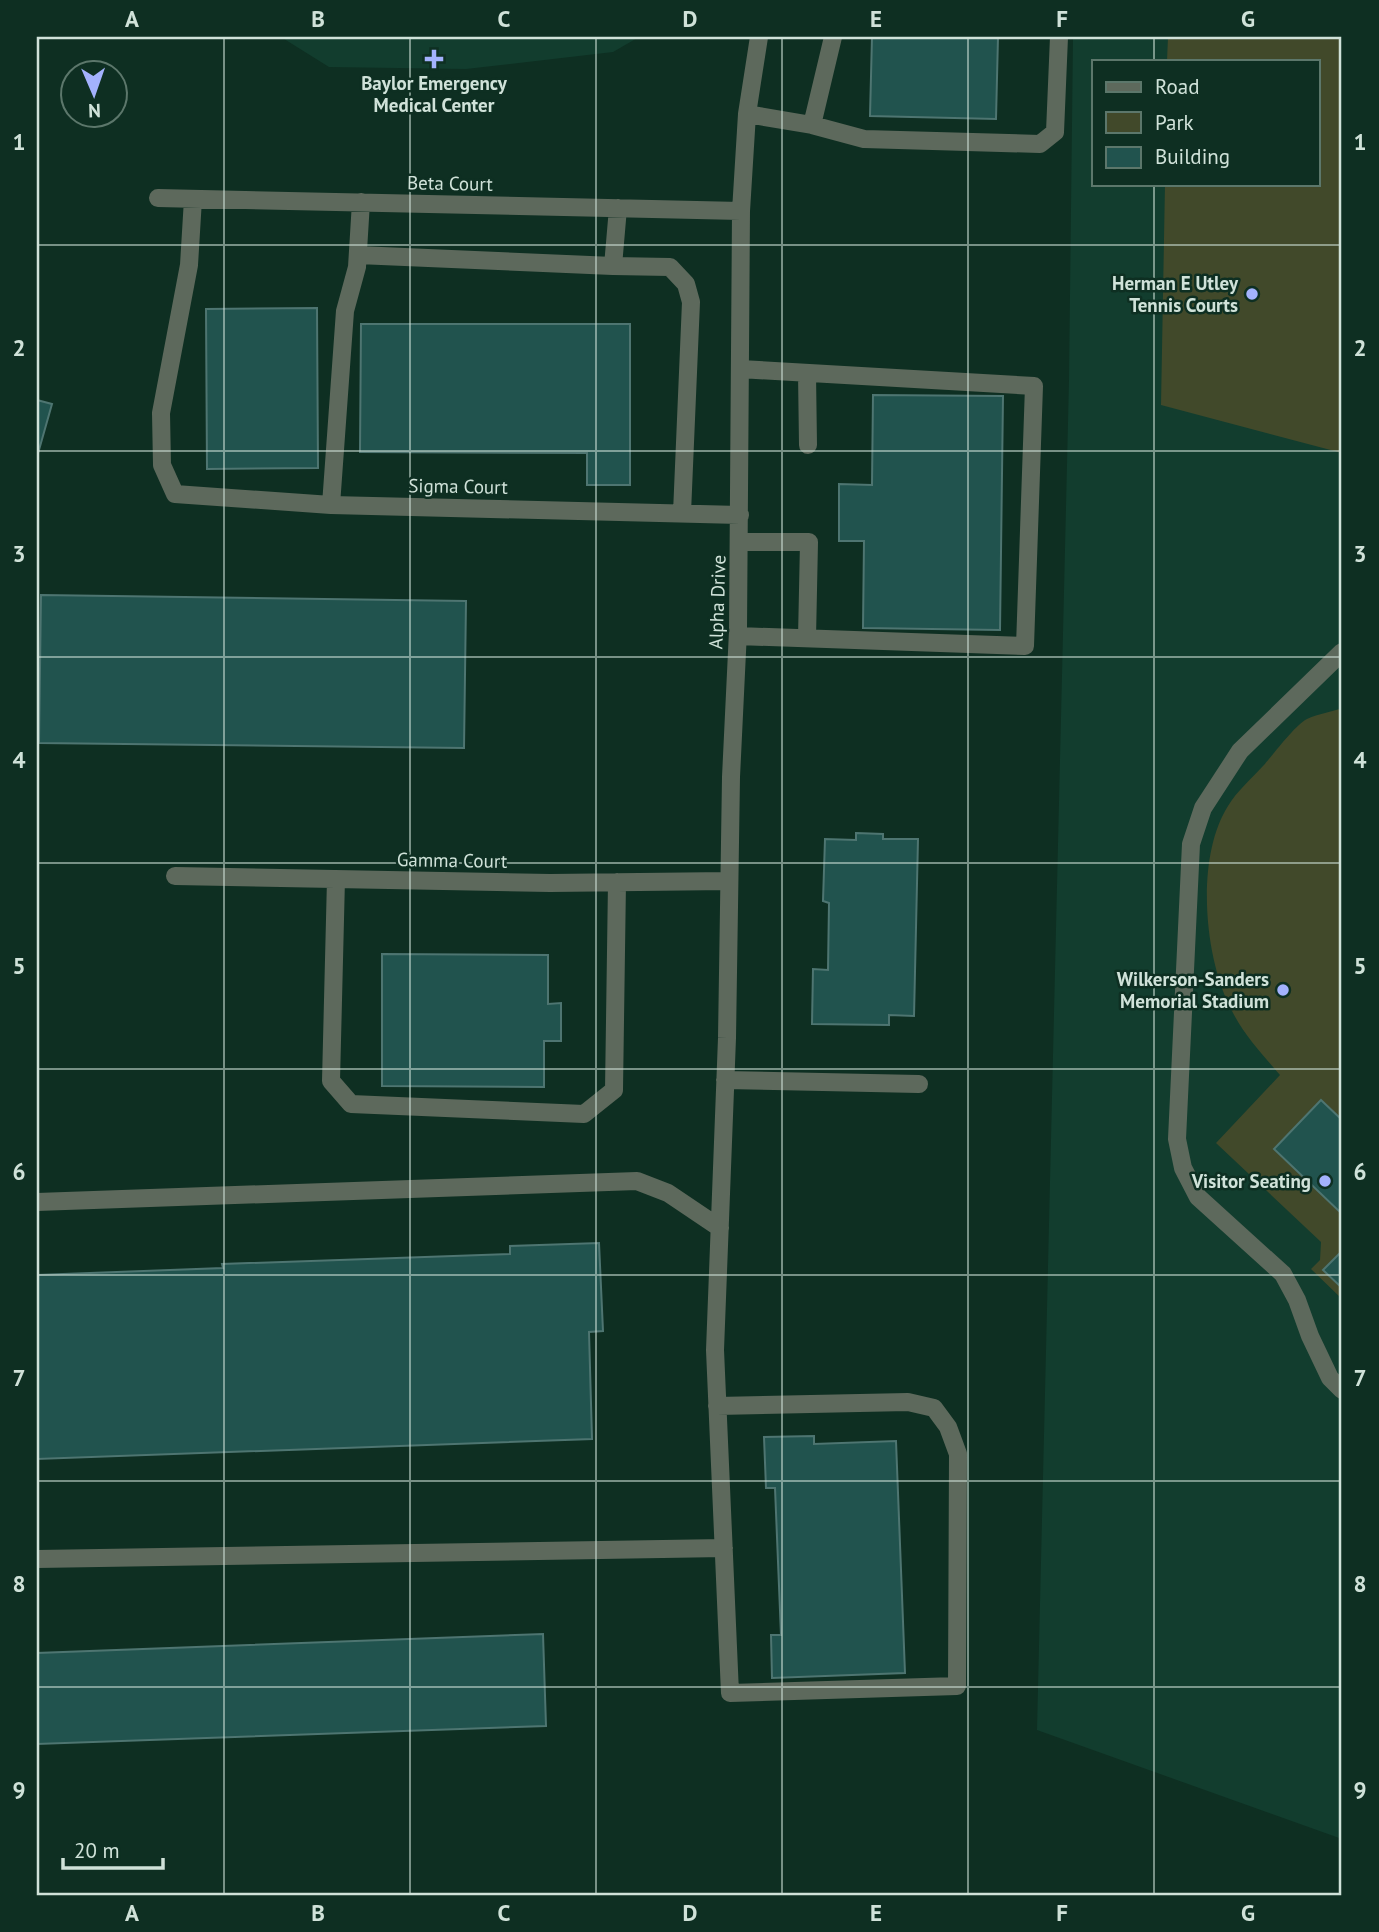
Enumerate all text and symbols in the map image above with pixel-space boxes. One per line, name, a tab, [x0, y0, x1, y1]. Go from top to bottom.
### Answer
text: A	[125, 4, 139, 33]
text: B	[311, 4, 325, 33]
text: C	[498, 4, 511, 33]
text: D	[683, 4, 697, 33]
text: E	[870, 4, 882, 33]
text: F	[1056, 4, 1068, 33]
text: G	[1241, 4, 1255, 33]
marker: Baylor Emergency Medical Center	[424, 49, 444, 69]
north arrow	[60, 60, 130, 130]
legend	[1092, 60, 1320, 186]
place label: Baylor Emergency Medical Center	[361, 71, 508, 117]
text: Road	[1155, 73, 1199, 100]
text: N	[88, 99, 101, 123]
text: Park	[1155, 109, 1194, 136]
text: 1	[12, 127, 26, 156]
text: 1	[1353, 127, 1367, 156]
text: Building	[1155, 143, 1230, 170]
street label: Beta Court	[407, 170, 494, 196]
place label: Herman E Utley Tennis Courts	[1112, 271, 1239, 317]
marker: Herman E Utley Tennis Courts	[1244, 286, 1260, 302]
text: 2	[12, 333, 26, 362]
text: 2	[1353, 333, 1367, 362]
street label: Sigma Court	[408, 473, 508, 499]
text: 3	[12, 539, 26, 568]
text: 3	[1353, 539, 1367, 568]
street label: Alpha Drive	[703, 554, 731, 650]
text: 4	[12, 745, 26, 774]
text: 4	[1353, 745, 1367, 774]
street label: Gamma Court	[397, 847, 508, 873]
text: 5	[12, 951, 26, 980]
text: 5	[1353, 951, 1367, 980]
place label: Wilkerson-Sanders Memorial Stadium	[1117, 967, 1269, 1013]
marker: Wilkerson-Sanders Memorial Stadium	[1275, 982, 1291, 998]
text: 6	[12, 1157, 26, 1186]
text: 6	[1353, 1157, 1367, 1186]
place label: Visitor Seating	[1191, 1169, 1311, 1193]
marker: Visitor Seating	[1317, 1173, 1333, 1189]
text: 7	[12, 1363, 26, 1392]
text: 7	[1353, 1363, 1367, 1392]
text: 8	[12, 1569, 26, 1598]
text: 8	[1353, 1569, 1367, 1598]
text: 9	[12, 1775, 26, 1804]
text: 9	[1353, 1775, 1367, 1804]
scale bar	[63, 1827, 163, 1871]
text: 20 m	[74, 1837, 120, 1864]
text: A	[125, 1898, 139, 1927]
text: B	[311, 1898, 325, 1927]
text: C	[498, 1898, 511, 1927]
text: D	[683, 1898, 697, 1927]
text: E	[870, 1898, 882, 1927]
text: F	[1056, 1898, 1068, 1927]
text: G	[1241, 1898, 1255, 1927]

